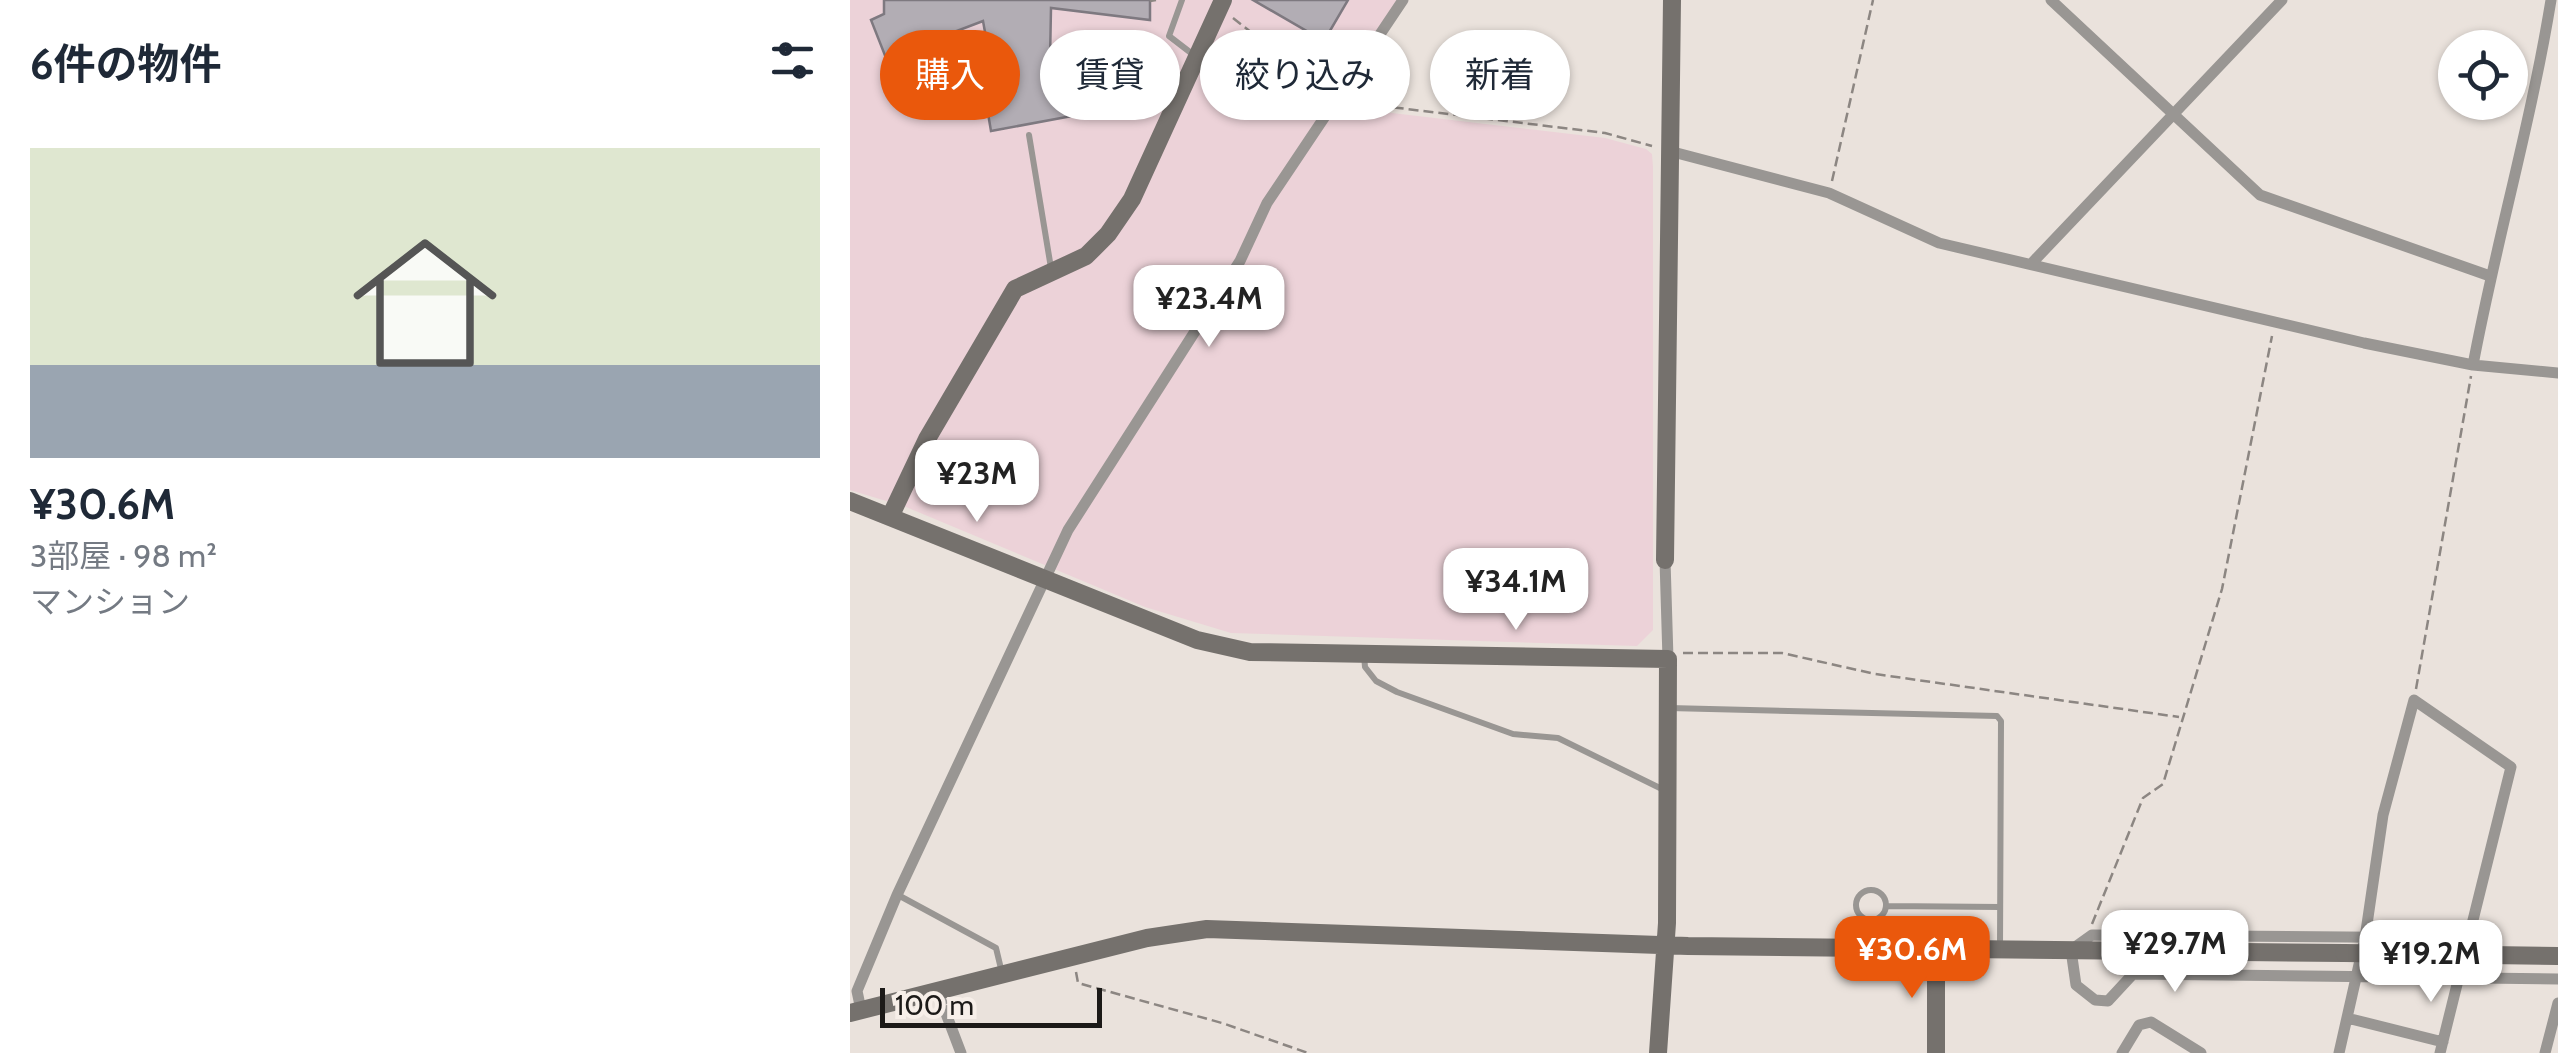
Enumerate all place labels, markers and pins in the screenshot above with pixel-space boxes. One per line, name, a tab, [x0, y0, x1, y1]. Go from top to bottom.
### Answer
pin: ¥23.4M	[1128, 265, 1290, 350]
pin: ¥23M	[918, 440, 1036, 525]
pin: ¥34.1M	[1435, 548, 1597, 633]
pin: ¥29.7M	[2094, 910, 2256, 995]
pin: ¥30.6M	[1831, 916, 1993, 1001]
pin: ¥19.2M	[2350, 920, 2512, 1005]

